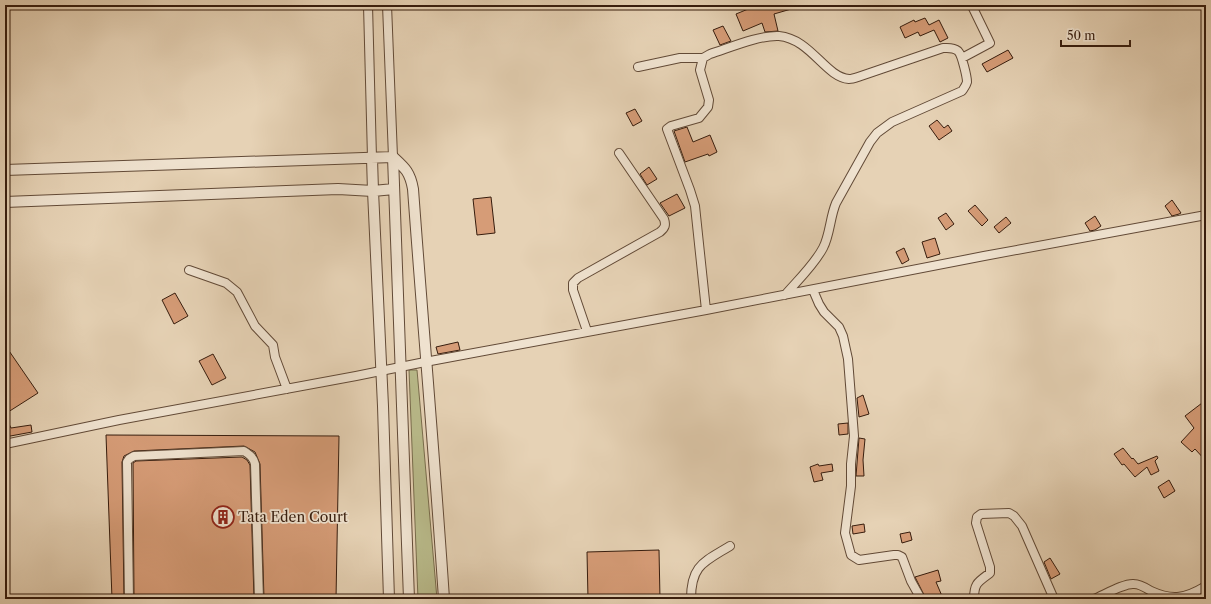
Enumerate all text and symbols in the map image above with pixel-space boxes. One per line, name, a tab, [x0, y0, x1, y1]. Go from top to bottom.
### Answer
scale bar	[1061, 22, 1130, 48]
text: 50 m	[1067, 28, 1096, 43]
building icon: Tata Eden Court	[210, 504, 236, 530]
place label: Tata Eden Court	[238, 508, 348, 526]

